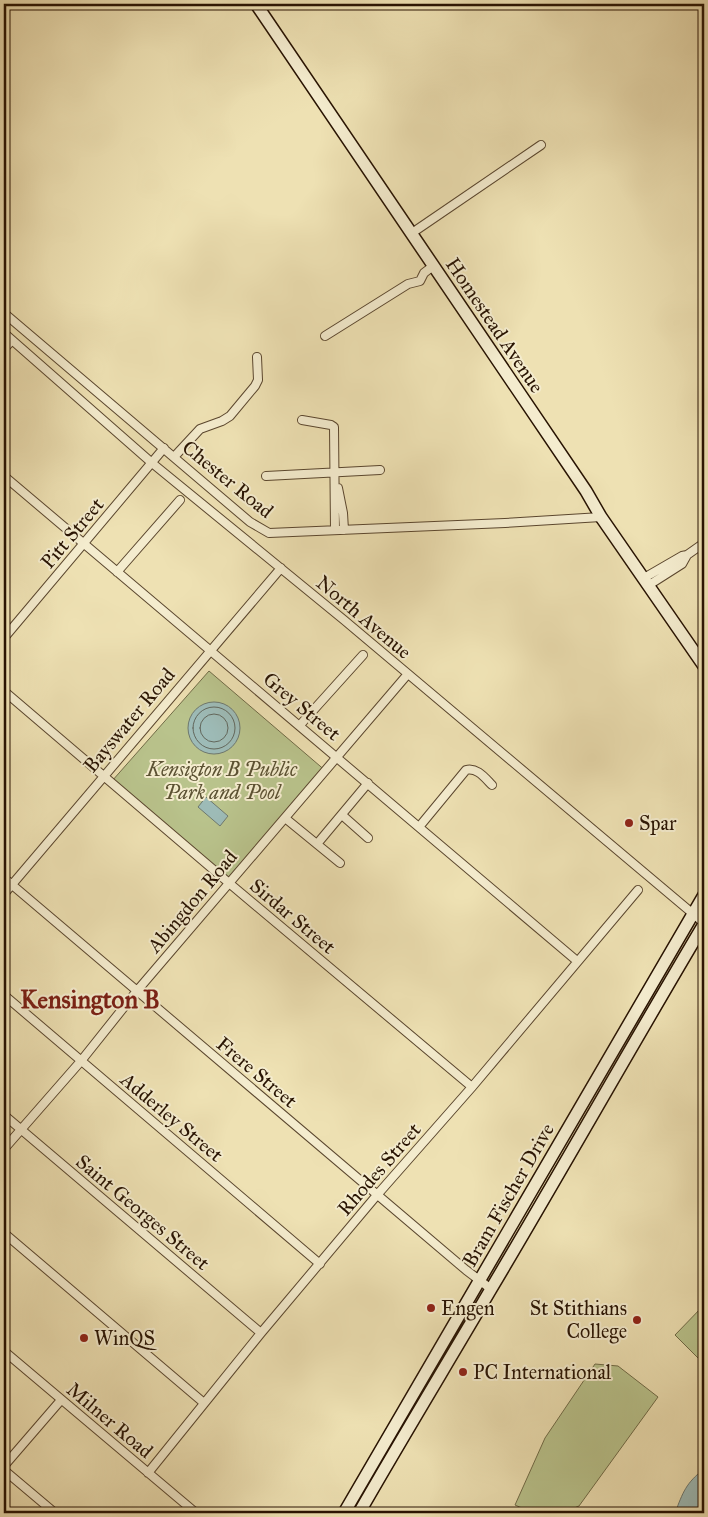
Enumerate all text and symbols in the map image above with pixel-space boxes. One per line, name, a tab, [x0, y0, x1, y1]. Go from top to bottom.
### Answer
street label: Homestead Avenue	[441, 253, 549, 397]
street label: Chester Road	[178, 435, 278, 523]
street label: Pitt Street	[35, 493, 109, 573]
street label: North Avenue	[312, 570, 416, 664]
street label: Bayswater Road	[78, 663, 180, 777]
street label: Grey Street	[258, 667, 346, 745]
park label: Kensigton B Public Park and Pool	[146, 757, 298, 804]
place label: Spar	[639, 811, 677, 835]
marker: Spar	[623, 817, 635, 829]
street label: Abingdon Road	[141, 845, 243, 959]
street label: Sirdar Street	[245, 873, 341, 959]
district label: Kensington B	[20, 984, 160, 1016]
street label: Frere Street	[212, 1031, 302, 1113]
street label: Adderley Street	[115, 1067, 228, 1167]
street label: Rhodes Street	[332, 1118, 426, 1220]
street label: Bram Fischer Drive	[457, 1119, 559, 1271]
street label: Saint Georges Street	[71, 1149, 215, 1276]
place label: Engen	[441, 1296, 495, 1321]
place label: St Stithians College	[530, 1296, 627, 1344]
marker: Engen	[425, 1302, 437, 1314]
marker: St Stithians College	[631, 1314, 643, 1326]
place label: WinQS	[94, 1326, 157, 1350]
marker: WinQS	[78, 1332, 90, 1344]
place label: PC International	[473, 1360, 612, 1384]
marker: PC International	[457, 1366, 469, 1378]
street label: Milner Road	[62, 1377, 158, 1463]

